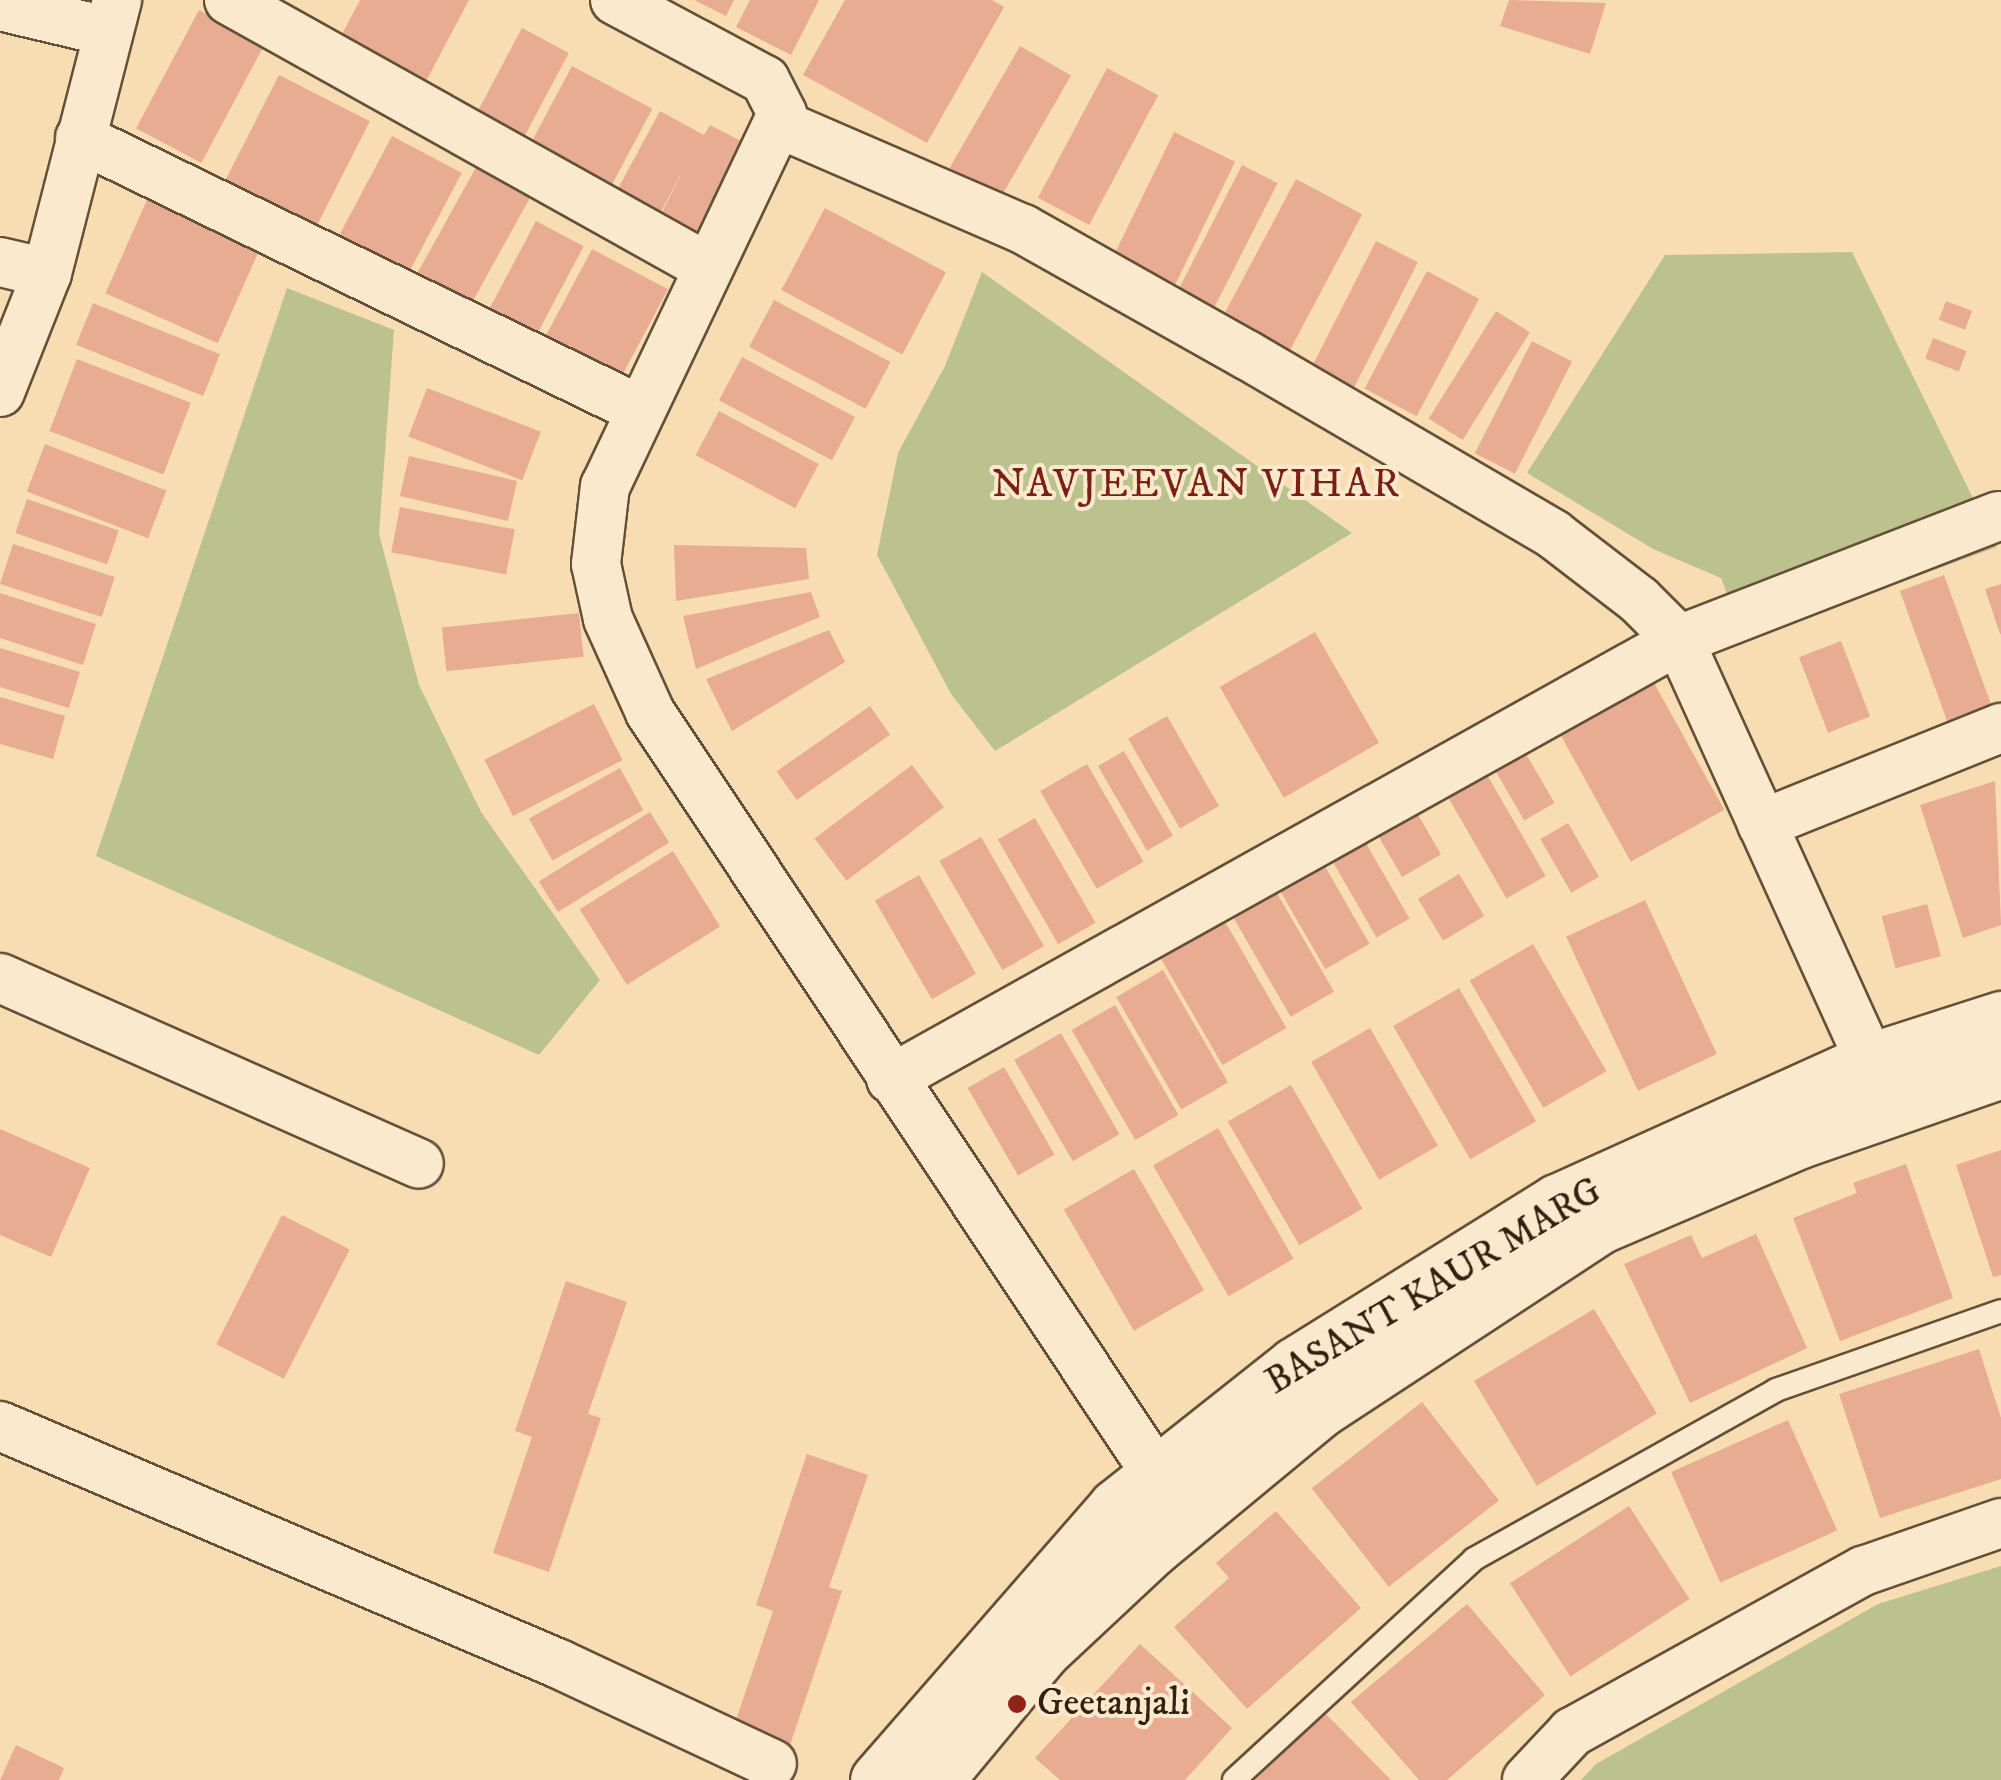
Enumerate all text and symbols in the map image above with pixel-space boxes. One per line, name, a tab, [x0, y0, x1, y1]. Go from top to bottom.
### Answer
district label: NAVJEEVAN VIHAR	[992, 461, 1402, 509]
street label: BASANT KAUR MARG	[1258, 1169, 1610, 1405]
place label: Geetanjali	[1037, 1681, 1190, 1727]
marker: Geetanjali	[1006, 1693, 1028, 1715]

